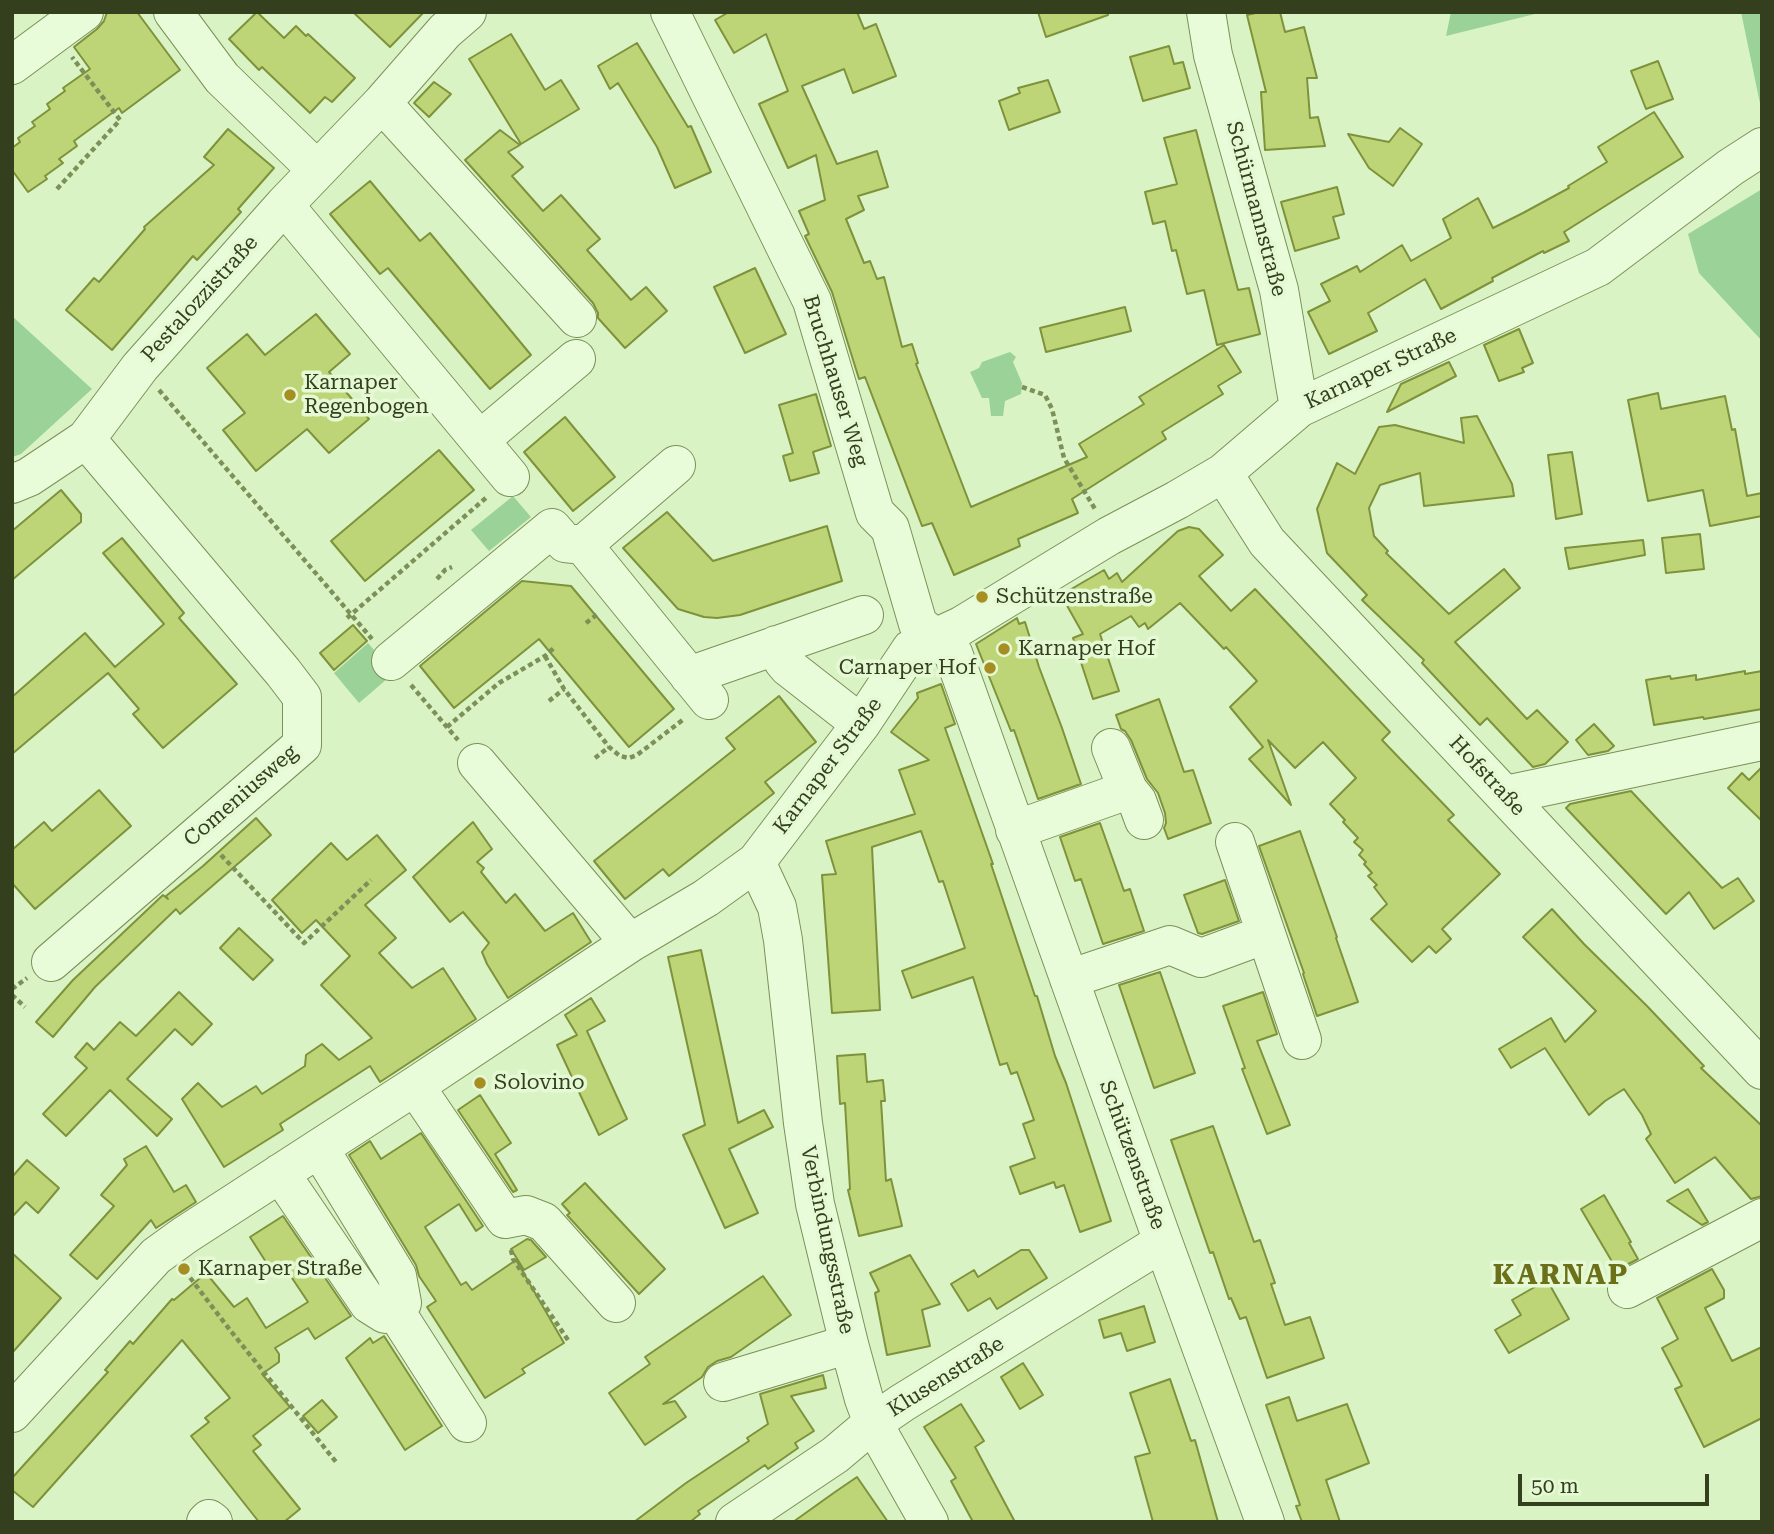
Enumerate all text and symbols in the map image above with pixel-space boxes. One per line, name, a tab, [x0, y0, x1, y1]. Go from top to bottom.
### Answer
street label: Schürmannstraße	[1221, 119, 1291, 299]
street label: Pestalozzistraße	[136, 230, 264, 368]
street label: Bruchhauser Weg	[797, 292, 873, 470]
street label: Karnaper Straße	[1301, 323, 1461, 415]
place label: Karnaper Regenbogen	[304, 370, 429, 420]
marker: Karnaper Regenbogen	[282, 387, 298, 403]
place label: Schützenstraße	[996, 584, 1153, 610]
marker: Schützenstraße	[974, 589, 990, 605]
place label: Karnaper Hof	[1018, 636, 1155, 662]
marker: Karnaper Hof	[996, 641, 1012, 657]
place label: Carnaper Hof	[839, 655, 976, 681]
marker: Carnaper Hof	[982, 660, 998, 676]
street label: Karnaper Straße	[768, 693, 888, 839]
street label: Hofstraße	[1444, 731, 1530, 821]
street label: Comeniusweg	[179, 740, 303, 852]
place label: Solovino	[494, 1070, 585, 1096]
marker: Solovino	[472, 1075, 488, 1091]
street label: Schützenstraße	[1093, 1077, 1171, 1233]
street label: Verbindungsstraße	[795, 1144, 859, 1336]
place label: Karnaper Straße	[198, 1256, 362, 1282]
district label: KARNAP	[1494, 1259, 1628, 1293]
marker: Karnaper Straße	[176, 1261, 192, 1277]
street label: Klusenstraße	[883, 1331, 1009, 1423]
scale bar	[1522, 1460, 1713, 1504]
text: 50 m	[1531, 1474, 1579, 1498]

